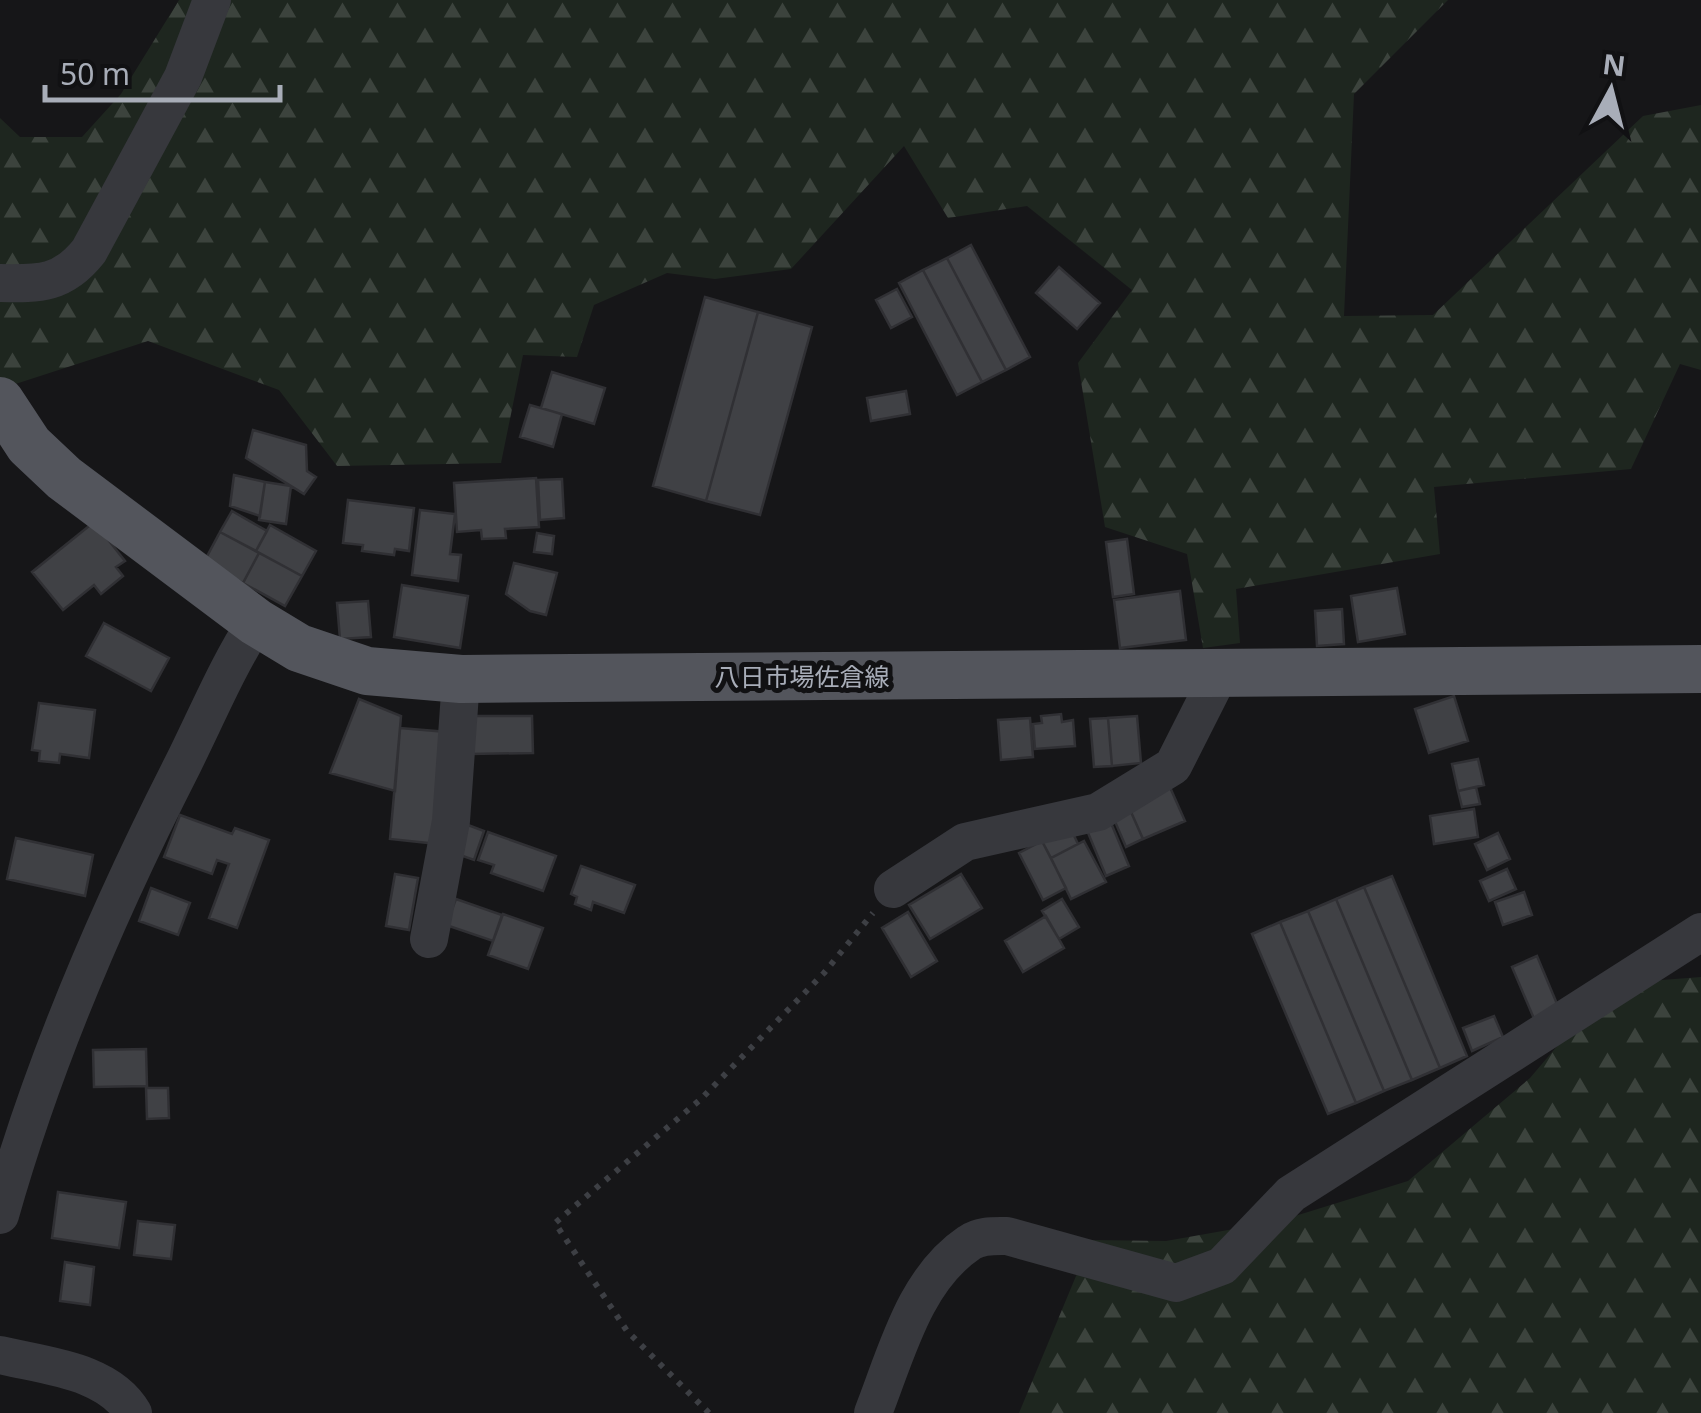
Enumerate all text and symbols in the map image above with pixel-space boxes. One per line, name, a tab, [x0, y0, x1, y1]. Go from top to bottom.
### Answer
scale bar	[45, 40, 280, 102]
north arrow	[1561, 40, 1661, 140]
text: N	[1601, 44, 1628, 84]
text: 50 m	[60, 53, 130, 94]
street label: 八日市場佐倉線	[714, 659, 890, 693]

